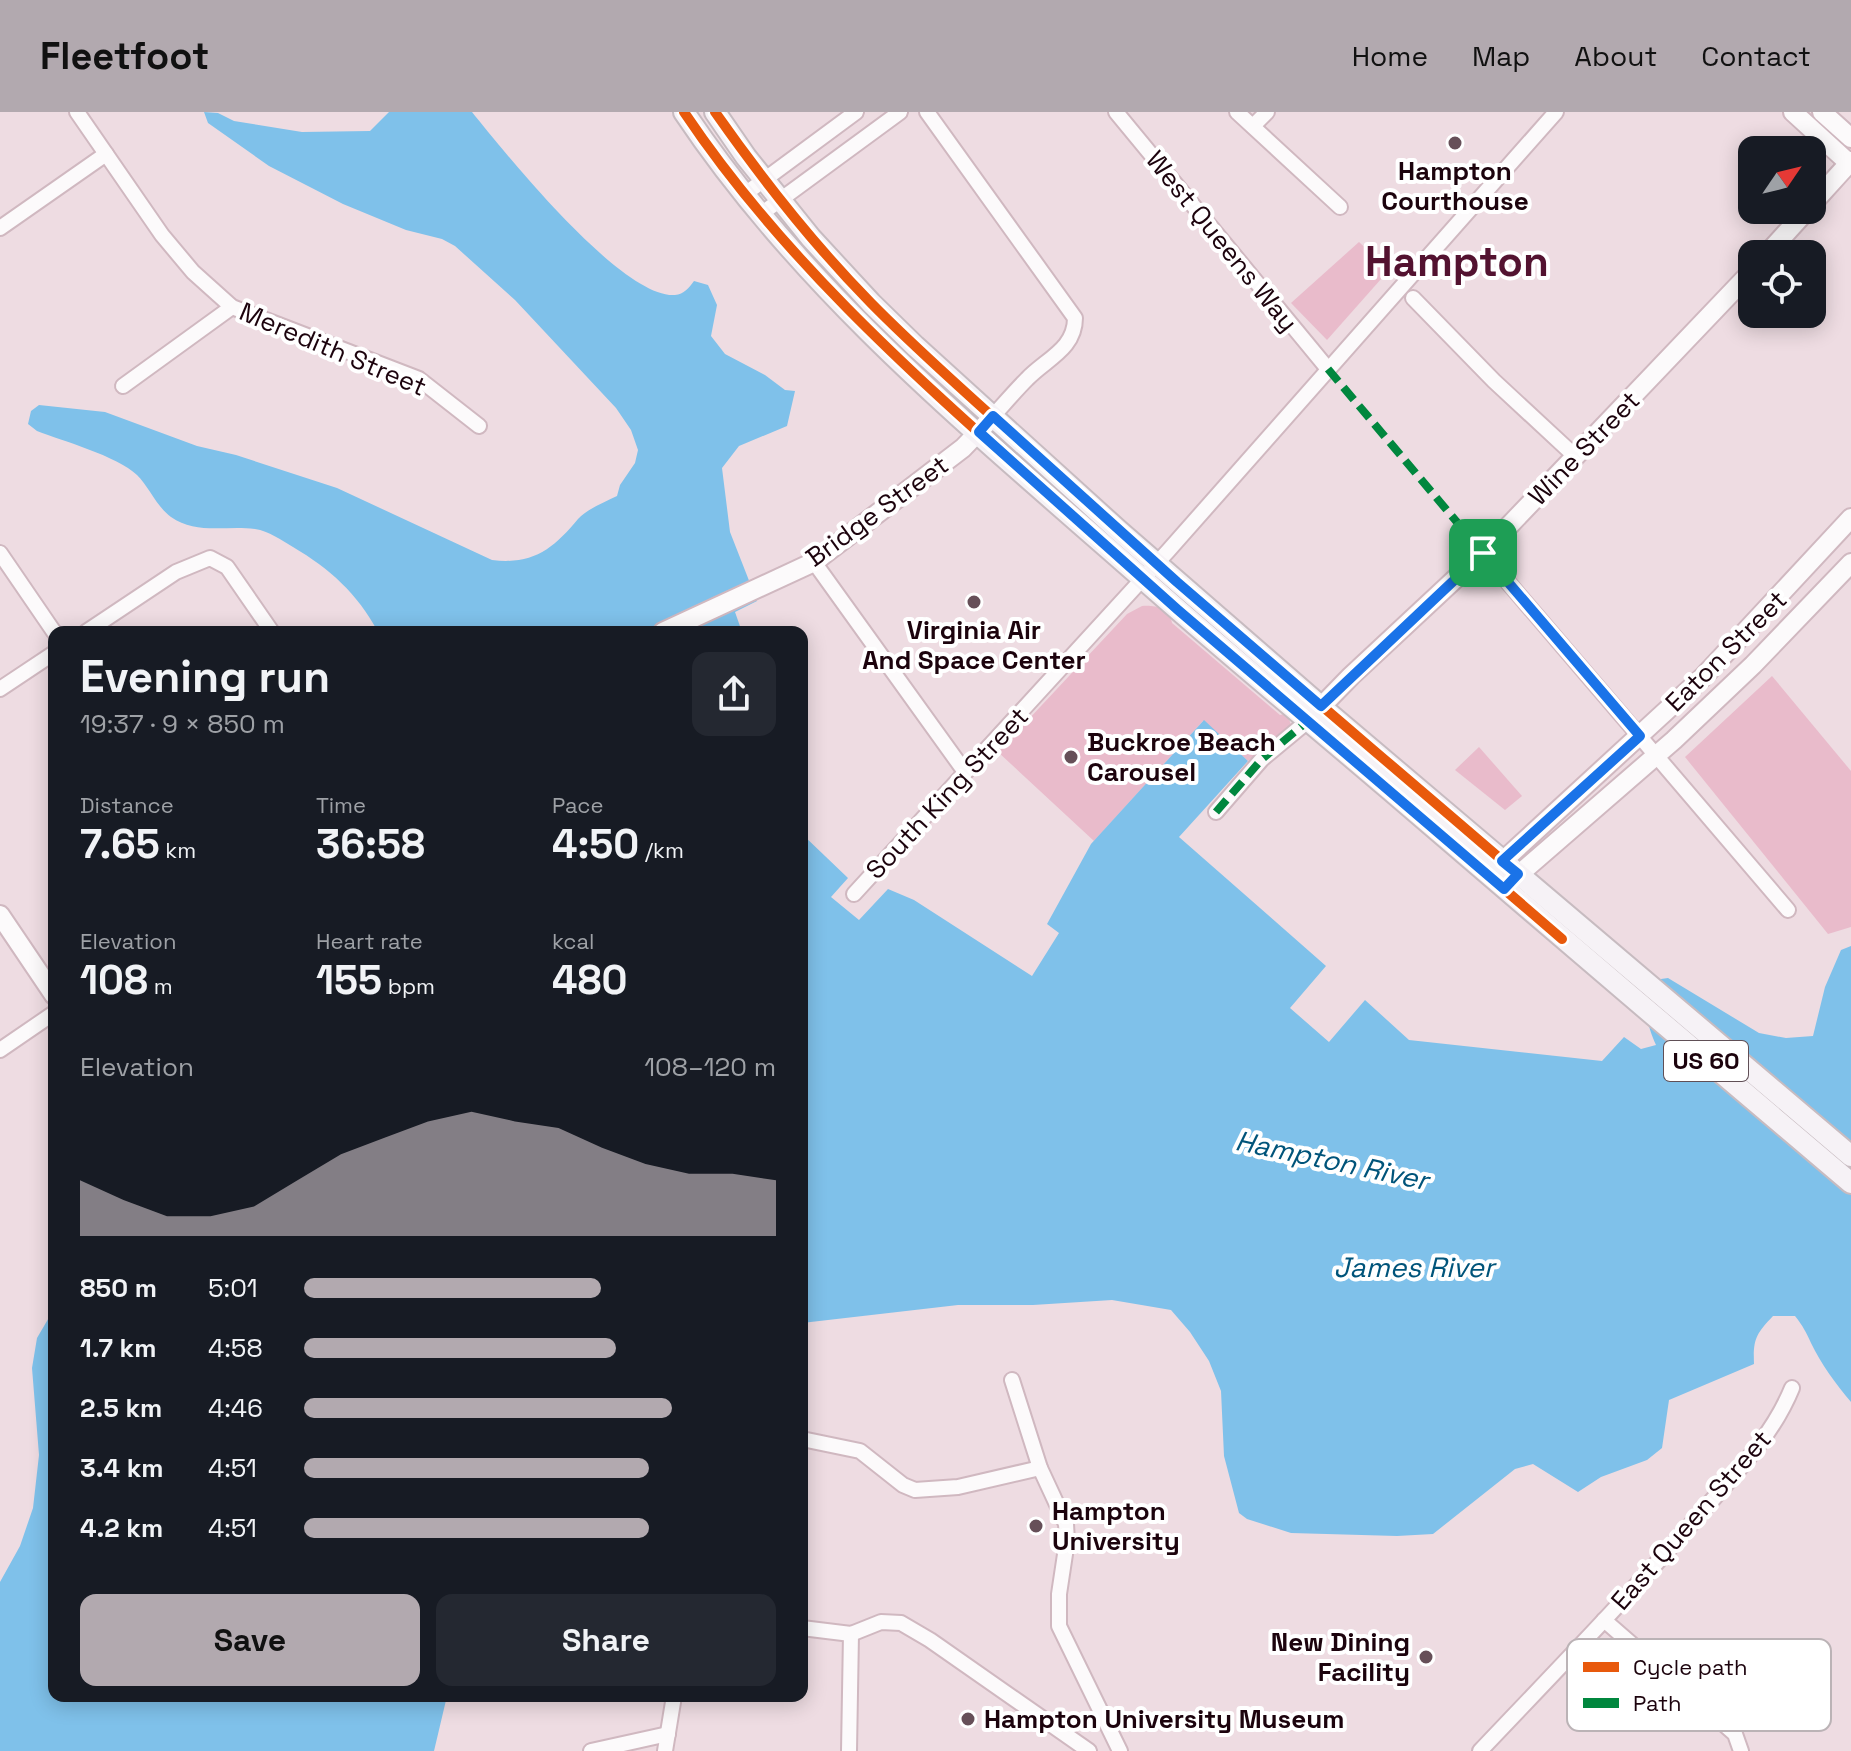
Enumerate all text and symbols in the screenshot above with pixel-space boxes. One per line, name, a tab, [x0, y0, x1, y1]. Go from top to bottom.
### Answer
text: Fleetfoot	[40, 32, 209, 80]
text: Home	[1352, 38, 1428, 74]
text: Map	[1472, 38, 1530, 74]
text: About	[1574, 38, 1657, 74]
text: Contact	[1701, 38, 1811, 74]
marker: Hampton Courthouse	[1446, 134, 1464, 152]
north arrow	[1738, 136, 1826, 224]
map controls	[1738, 136, 1826, 328]
street label: West Queens Way	[1139, 144, 1305, 338]
place label: Hampton Courthouse	[1381, 154, 1529, 218]
district label: Hampton	[1365, 235, 1549, 288]
button: locate	[1738, 240, 1826, 328]
street label: Meredith Street	[234, 294, 432, 404]
street label: Wine Street	[1521, 383, 1647, 513]
street label: Bridge Street	[799, 448, 955, 574]
pin	[1449, 519, 1517, 587]
icon: arrive	[1461, 531, 1505, 575]
street label: Eaton Street	[1658, 583, 1794, 719]
marker: Virginia Air And Space Center	[965, 593, 983, 611]
place label: Virginia Air And Space Center	[862, 613, 1086, 677]
text: Evening run	[80, 649, 330, 705]
button: share	[692, 652, 776, 736]
street label: South King Street	[858, 700, 1036, 886]
text: 19:37 · 9 × 850 m	[80, 707, 285, 741]
place label: Buckroe Beach Carousel	[1087, 725, 1276, 789]
marker: Buckroe Beach Carousel	[1062, 748, 1080, 766]
text: Distance	[80, 791, 174, 819]
text: Time	[316, 791, 366, 819]
text: Pace	[552, 791, 604, 819]
text: 7.65	[80, 819, 160, 870]
text: 36:58	[316, 819, 425, 870]
text: 4:50	[552, 819, 639, 870]
text: km	[160, 836, 196, 864]
text: /km	[639, 836, 684, 864]
text: Elevation	[80, 927, 176, 955]
text: Heart rate	[316, 927, 423, 955]
text: kcal	[552, 927, 594, 955]
text: 108	[80, 955, 148, 1006]
text: 155	[316, 955, 382, 1006]
text: 480	[552, 955, 627, 1006]
text: m	[148, 972, 173, 1000]
text: bpm	[382, 972, 435, 1000]
road number: US 60	[1664, 1041, 1748, 1081]
text: Elevation	[80, 1050, 194, 1084]
text: 108–120 m	[644, 1050, 776, 1084]
water label: Hampton River	[1232, 1122, 1435, 1199]
water label: James River	[1334, 1249, 1498, 1285]
text: 850 m	[80, 1271, 157, 1305]
text: 5:01	[208, 1271, 258, 1305]
text: 1.7 km	[80, 1331, 157, 1365]
text: 4:58	[208, 1331, 263, 1365]
text: 2.5 km	[80, 1391, 162, 1425]
text: 4:46	[208, 1391, 263, 1425]
street label: East Queen Street	[1603, 1423, 1779, 1617]
text: 3.4 km	[80, 1451, 164, 1485]
text: 4:51	[208, 1451, 257, 1485]
place label: Hampton University	[1052, 1494, 1180, 1558]
text: 4.2 km	[80, 1511, 163, 1545]
text: 4:51	[208, 1511, 257, 1545]
marker: Hampton University	[1027, 1517, 1045, 1535]
button: Save	[80, 1594, 420, 1686]
button: Share	[436, 1594, 776, 1686]
place label: New Dining Facility	[1271, 1625, 1410, 1689]
legend	[1567, 1639, 1831, 1731]
marker: New Dining Facility	[1417, 1648, 1435, 1666]
text: Cycle path	[1633, 1653, 1748, 1681]
text: Path	[1633, 1689, 1682, 1717]
place label: Hampton University Museum	[984, 1702, 1344, 1736]
marker: Hampton University Museum	[959, 1710, 977, 1728]

